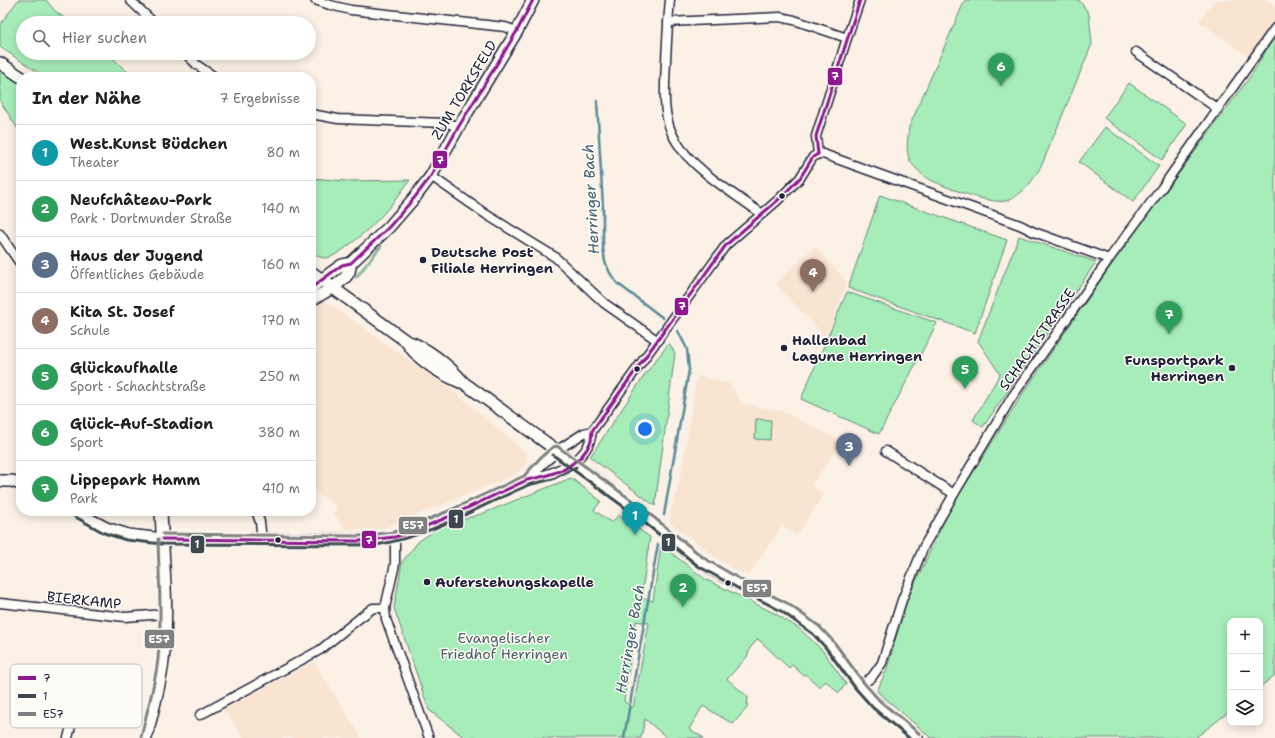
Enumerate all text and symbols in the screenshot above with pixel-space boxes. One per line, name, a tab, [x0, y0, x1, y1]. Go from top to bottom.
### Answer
search box	[16, 16, 316, 60]
icon: search	[30, 27, 52, 49]
text: Hier suchen	[62, 28, 147, 48]
street label: ZUM TORKSFELD	[427, 37, 501, 143]
pin: 6	[988, 53, 1014, 86]
line badge: 7	[827, 67, 843, 86]
text: 7	[831, 69, 839, 84]
text: In der Nähe	[32, 87, 141, 109]
text: 7 Ergebnisse	[220, 90, 300, 107]
text: West.Kunst Büdchen	[70, 134, 227, 154]
water label: Herringer Bach	[578, 143, 604, 255]
text: 1	[42, 144, 48, 161]
text: 80 m	[266, 144, 300, 161]
line badge: 7	[432, 150, 448, 169]
text: 7	[436, 153, 444, 168]
text: Theater	[70, 154, 119, 171]
text: Neufchâteau-Park	[70, 190, 212, 210]
unlabelled marker	[777, 191, 787, 201]
text: 2	[40, 200, 50, 217]
text: 140 m	[261, 200, 300, 217]
text: Park · Dortmunder Straße	[70, 210, 232, 227]
place label: Deutsche Post Filiale Herringen	[431, 243, 553, 277]
text: Haus der Jugend	[70, 246, 203, 266]
marker: Deutsche Post Filiale Herringen	[418, 255, 428, 265]
text: 3	[40, 256, 50, 273]
text: 160 m	[262, 256, 300, 273]
pin: 4	[800, 259, 826, 292]
text: Öffentliches Gebäude	[70, 266, 204, 283]
street label: SCHACHTSTRASSE	[995, 284, 1079, 394]
line badge: 7	[674, 297, 689, 316]
text: 7	[678, 299, 686, 314]
pin: 7	[1156, 301, 1182, 334]
text: Kita St. Josef	[70, 302, 175, 322]
text: 4	[40, 312, 50, 329]
text: 170 m	[262, 312, 300, 329]
text: Schule	[70, 322, 110, 339]
place label: Hallenbad Lagune Herringen	[792, 331, 922, 365]
marker: Hallenbad Lagune Herringen	[779, 343, 789, 353]
place label: Funsportpark Herringen	[1124, 351, 1224, 385]
pin: 5	[952, 356, 978, 389]
text: Glückaufhalle	[70, 358, 178, 378]
marker: Funsportpark Herringen	[1227, 363, 1237, 373]
unlabelled marker	[632, 364, 642, 374]
text: 5	[41, 368, 49, 385]
text: 250 m	[259, 368, 300, 385]
text: Sport · Schachtstraße	[70, 378, 206, 395]
text: Glück-Auf-Stadion	[70, 414, 213, 434]
your location	[635, 419, 655, 439]
text: 6	[40, 424, 50, 441]
text: 380 m	[258, 424, 300, 441]
pin: 3	[836, 433, 862, 466]
text: Sport	[70, 434, 103, 451]
text: Lippepark Hamm	[70, 470, 200, 490]
text: 7	[40, 480, 50, 497]
text: 410 m	[262, 480, 300, 497]
text: Park	[70, 490, 98, 507]
pin: 1	[622, 502, 648, 535]
line badge: 1	[448, 509, 464, 529]
text: 1	[453, 512, 459, 527]
line badge: E57	[398, 516, 428, 535]
text: E57	[402, 518, 424, 533]
line badge: 7	[361, 530, 377, 549]
text: 7	[365, 533, 373, 548]
line badge: 1	[661, 533, 676, 552]
line badge: 1	[190, 535, 205, 554]
unlabelled marker	[273, 535, 283, 545]
text: 1	[665, 535, 671, 550]
text: 1	[194, 537, 200, 552]
place label: Auferstehungskapelle	[435, 573, 594, 591]
pin: 2	[670, 574, 696, 607]
marker: Auferstehungskapelle	[422, 577, 432, 587]
unlabelled marker	[723, 578, 733, 588]
line badge: E57	[742, 579, 772, 598]
text: E57	[746, 581, 768, 596]
water label: Herringer Bach	[611, 583, 649, 695]
street label: BIERKAMP	[46, 587, 122, 613]
map controls	[1227, 618, 1263, 726]
button: +	[1227, 618, 1263, 654]
line badge: E57	[144, 629, 175, 649]
park label: Evangelischer Friedhof Herringen	[440, 629, 568, 663]
text: E57	[148, 632, 170, 647]
button: −	[1227, 654, 1263, 690]
legend	[10, 664, 142, 728]
text: 7	[43, 671, 51, 686]
text: 1	[43, 689, 48, 704]
button: layers	[1227, 690, 1263, 726]
text: E57	[43, 707, 64, 722]

